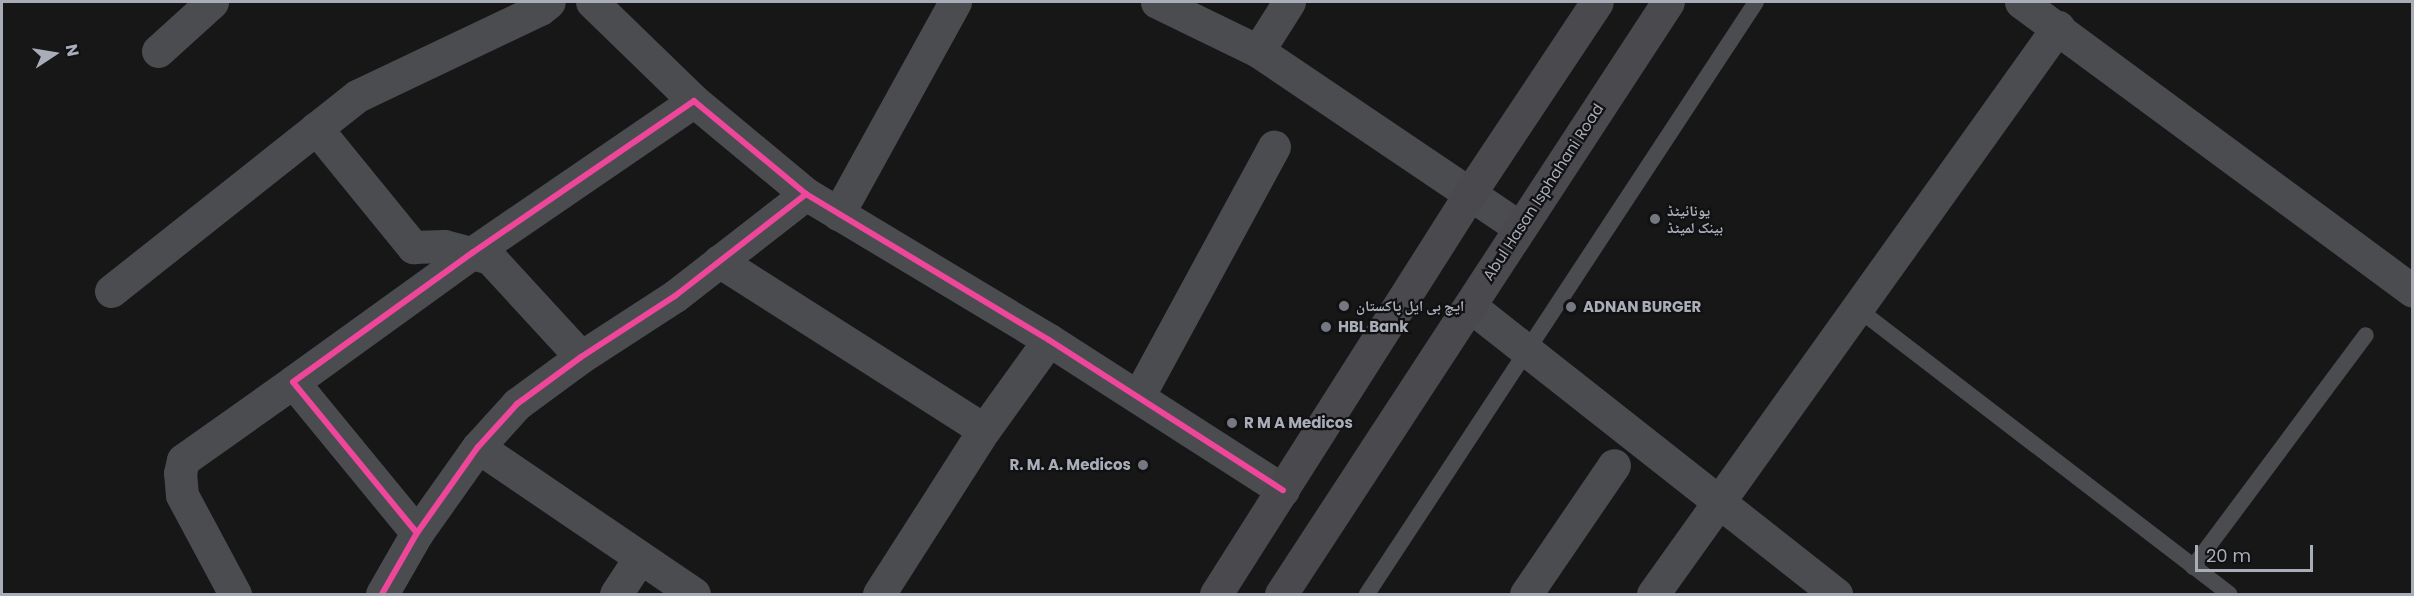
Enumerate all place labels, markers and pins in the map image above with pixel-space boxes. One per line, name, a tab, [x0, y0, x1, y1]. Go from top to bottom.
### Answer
place label: یونائیٹڈ بینک لمیٹڈ	[1667, 201, 1723, 236]
marker: یونائیٹڈ بینک لمیٹڈ	[1648, 212, 1662, 226]
place label: ایچ بی ایل پاکستان	[1356, 297, 1464, 315]
place label: ADNAN BURGER	[1583, 298, 1701, 316]
marker: ایچ بی ایل پاکستان	[1337, 299, 1351, 313]
marker: ADNAN BURGER	[1564, 300, 1578, 314]
place label: HBL Bank	[1338, 318, 1409, 336]
marker: HBL Bank	[1319, 320, 1333, 334]
place label: R M A Medicos	[1244, 414, 1353, 432]
marker: R M A Medicos	[1225, 416, 1239, 430]
place label: R. M. A. Medicos	[1010, 456, 1131, 474]
marker: R. M. A. Medicos	[1136, 458, 1150, 472]

